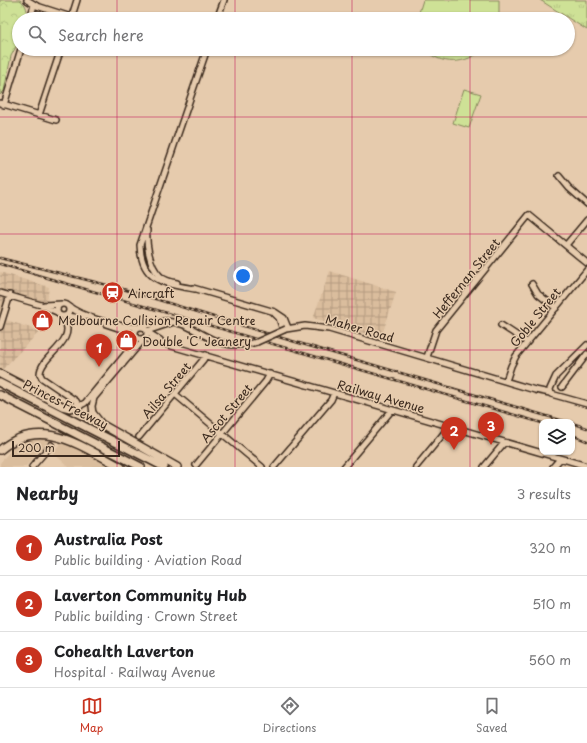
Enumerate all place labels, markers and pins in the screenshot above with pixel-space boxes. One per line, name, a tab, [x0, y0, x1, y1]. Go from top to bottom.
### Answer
station icon: Aircraft	[100, 280, 126, 306]
place label: Aircraft	[128, 284, 174, 302]
shop icon: Melbourne Collision Repair Centre	[29, 307, 55, 333]
place label: Melbourne Collision Repair Centre	[58, 311, 255, 329]
shop icon: Double 'C' Jeanery	[113, 328, 139, 354]
place label: Double 'C' Jeanery	[142, 332, 251, 350]
pin: 1	[86, 334, 112, 367]
pin: 3	[478, 412, 504, 445]
pin: 2	[441, 417, 467, 450]

